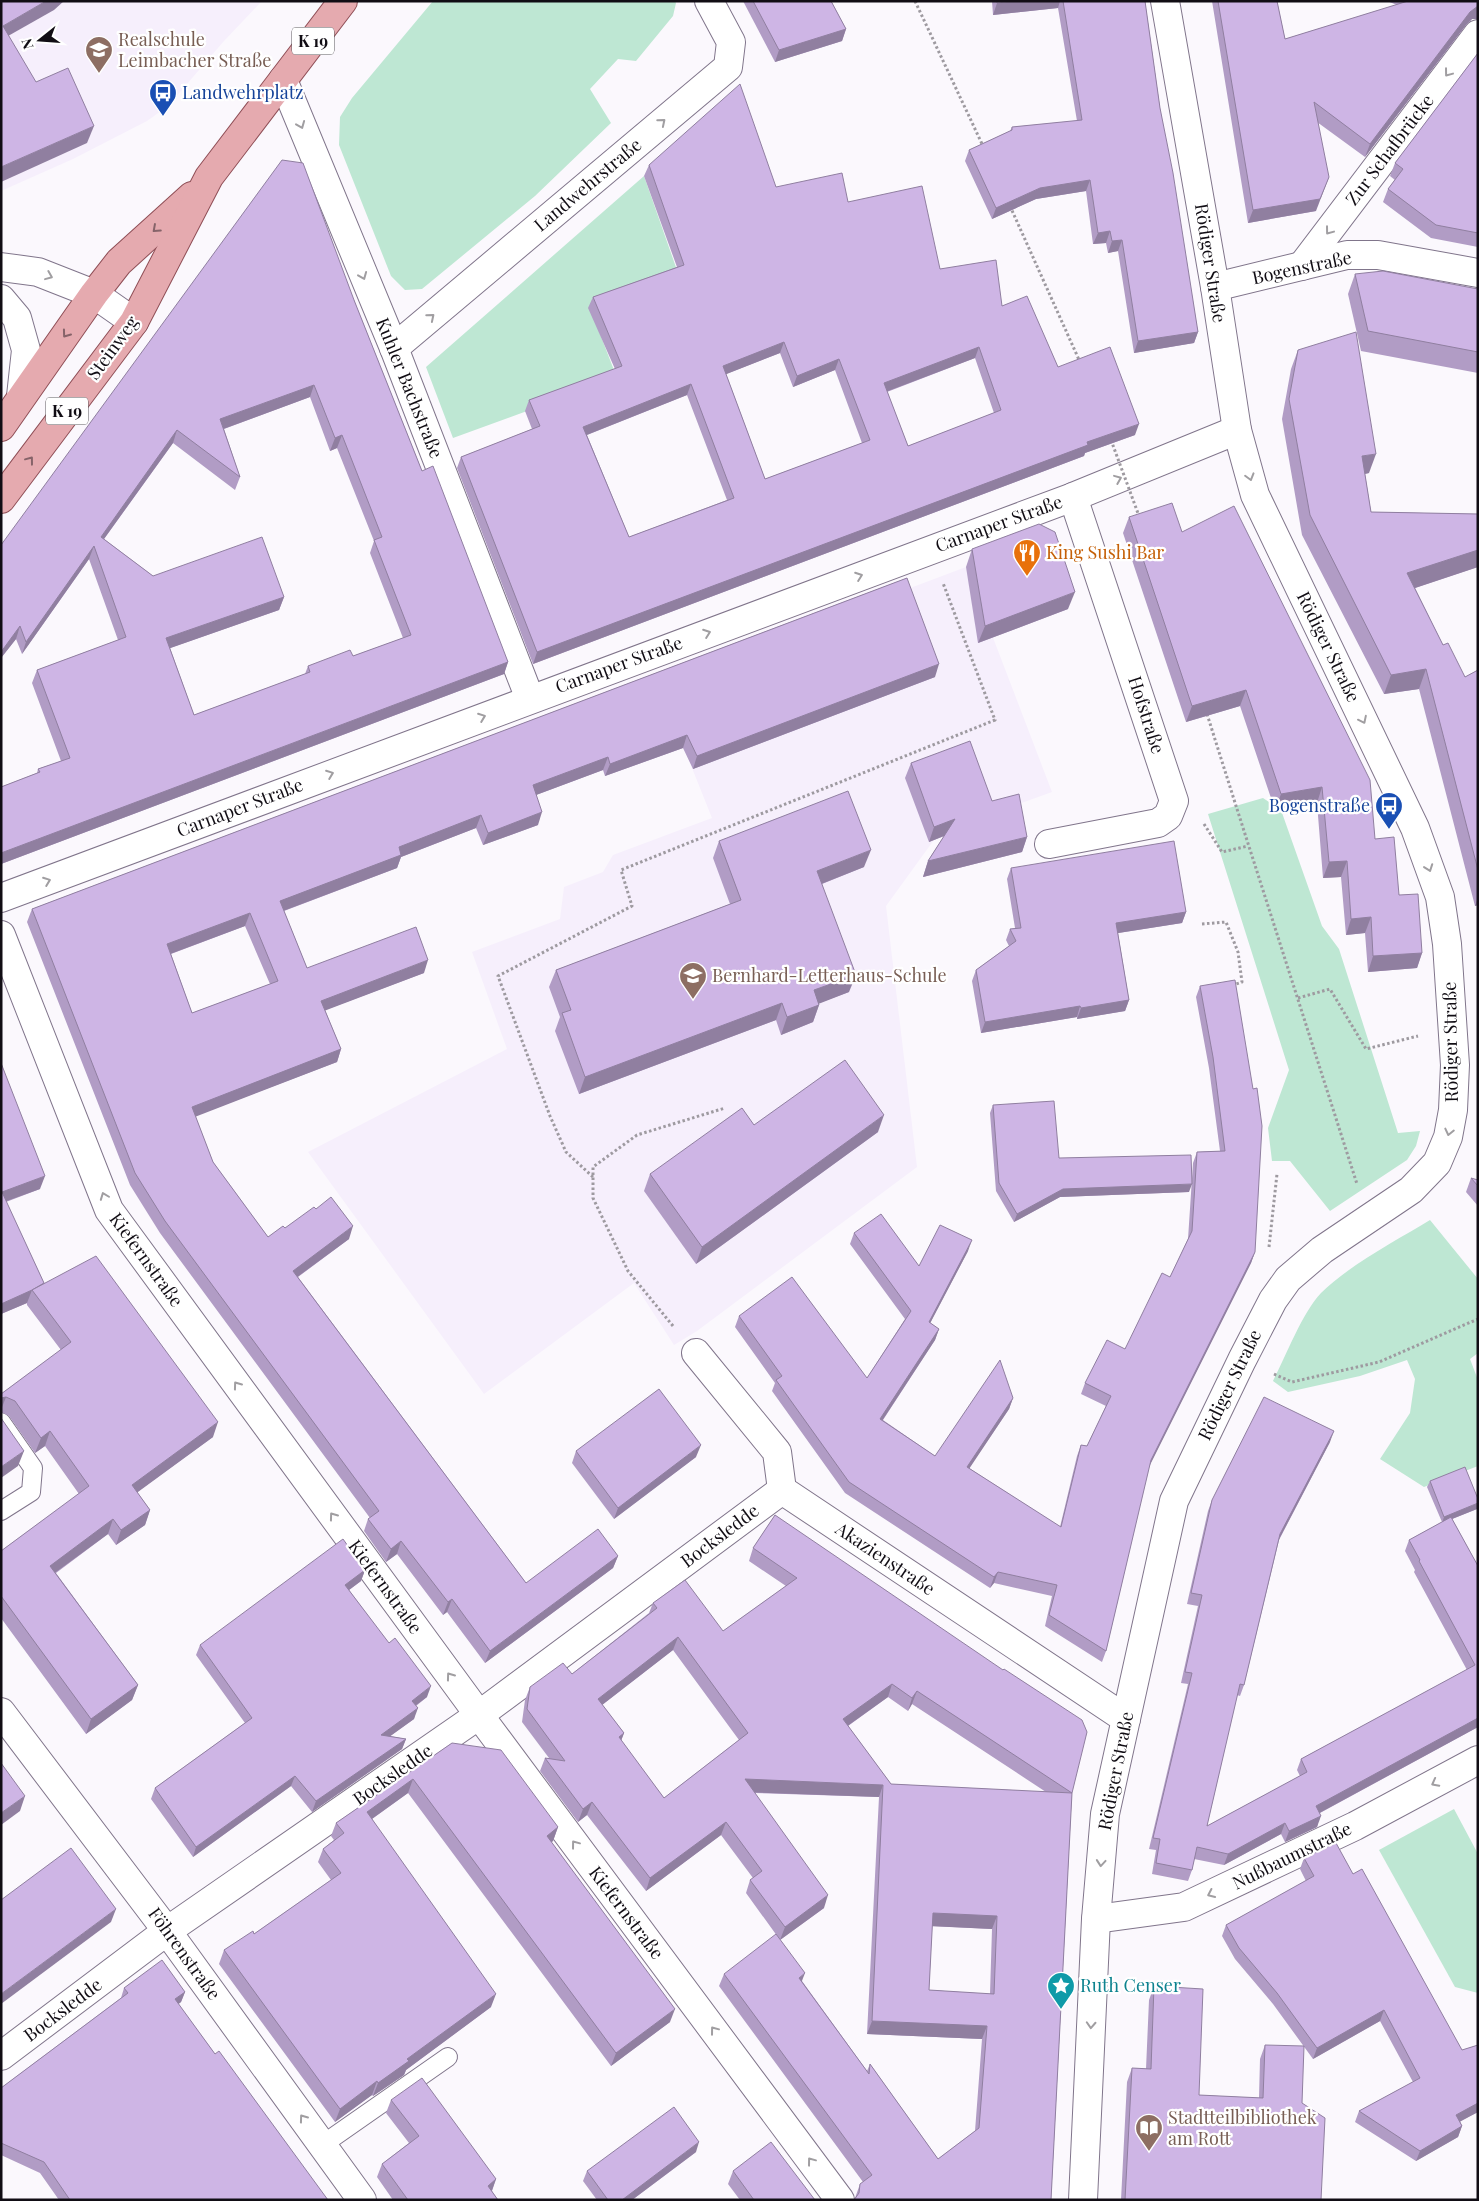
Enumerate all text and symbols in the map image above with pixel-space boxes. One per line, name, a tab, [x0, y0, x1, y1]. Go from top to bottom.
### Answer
north arrow	[15, 15, 65, 65]
place label: Realschule Leimbacher Straße	[118, 27, 271, 72]
road number: K 19	[292, 27, 334, 54]
school or university icon: Realschule Leimbacher Straße	[84, 35, 114, 74]
text: N	[17, 36, 38, 52]
one-way arrow	[1446, 67, 1454, 76]
bus stop icon: Landwehrplatz	[148, 78, 178, 117]
place label: Landwehrplatz	[182, 80, 304, 104]
street label: Zur Schafbrücke	[1340, 89, 1439, 210]
one-way arrow	[657, 119, 666, 128]
one-way arrow	[296, 121, 306, 129]
street label: Landwehrstraße	[529, 132, 646, 236]
street label: Rödiger Straße	[1190, 201, 1232, 324]
one-way arrow	[152, 223, 161, 232]
one-way arrow	[1327, 225, 1335, 234]
street label: Bogenstraße	[1250, 245, 1354, 289]
one-way arrow	[44, 270, 53, 281]
one-way arrow	[358, 271, 368, 279]
street label: Steinweg	[81, 310, 144, 384]
street label: Kuhler Bachstraße	[371, 314, 449, 461]
one-way arrow	[425, 314, 434, 323]
one-way arrow	[63, 328, 72, 338]
road number: K 19	[46, 398, 88, 424]
one-way arrow	[24, 456, 33, 466]
one-way arrow	[1244, 473, 1255, 482]
one-way arrow	[1113, 474, 1122, 485]
street label: Carnaper Straße	[932, 489, 1065, 557]
restaurant icon: King Sushi Bar	[1012, 538, 1042, 577]
place label: King Sushi Bar	[1046, 540, 1164, 564]
one-way arrow	[854, 572, 863, 582]
street label: Rödiger Straße	[1292, 587, 1366, 706]
one-way arrow	[702, 629, 710, 639]
street label: Carnaper Straße	[552, 630, 685, 698]
street label: Hofstraße	[1123, 673, 1171, 757]
one-way arrow	[477, 712, 486, 723]
one-way arrow	[1357, 715, 1367, 724]
one-way arrow	[325, 770, 334, 780]
street label: Carnaper Straße	[173, 772, 306, 842]
bus stop icon: Bogenstraße	[1374, 791, 1404, 830]
place label: Bogenstraße	[1269, 793, 1370, 817]
one-way arrow	[1423, 863, 1433, 872]
one-way arrow	[42, 877, 51, 887]
school or university icon: Bernhard-Letterhaus-Schule	[678, 961, 708, 1000]
place label: Bernhard-Letterhaus-Schule	[712, 963, 947, 987]
street label: Rödiger Straße	[1437, 982, 1463, 1102]
one-way arrow	[1444, 1128, 1455, 1136]
one-way arrow	[99, 1192, 109, 1200]
street label: Kiefernstraße	[105, 1208, 189, 1311]
street label: Rödiger Straße	[1192, 1325, 1266, 1444]
one-way arrow	[235, 1382, 243, 1391]
street label: Bocksledde	[675, 1498, 763, 1572]
one-way arrow	[331, 1513, 339, 1522]
street label: Akazienstraße	[830, 1516, 940, 1600]
street label: Kiefernstraße	[344, 1535, 428, 1638]
one-way arrow	[447, 1672, 456, 1682]
street label: Rödiger Straße	[1092, 1709, 1138, 1832]
street label: Bocksledde	[348, 1738, 437, 1810]
one-way arrow	[1431, 1777, 1440, 1787]
street label: Nußbaumstraße	[1228, 1816, 1355, 1894]
one-way arrow	[572, 1840, 581, 1850]
one-way arrow	[1095, 1859, 1106, 1867]
street label: Kiefernstraße	[584, 1861, 670, 1964]
one-way arrow	[1207, 1888, 1216, 1899]
street label: Föhrenstraße	[143, 1902, 226, 2004]
place icon: Ruth Censer	[1046, 1971, 1076, 2010]
street label: Bocksledde	[18, 1972, 106, 2046]
place label: Ruth Censer	[1080, 1973, 1181, 1997]
one-way arrow	[1086, 2022, 1096, 2029]
one-way arrow	[711, 2026, 720, 2036]
place label: Stadtteilbibliothek am Rott	[1168, 2105, 1317, 2150]
library icon: Stadtteilbibliothek am Rott	[1134, 2113, 1164, 2152]
one-way arrow	[300, 2114, 309, 2124]
one-way arrow	[808, 2157, 817, 2167]

